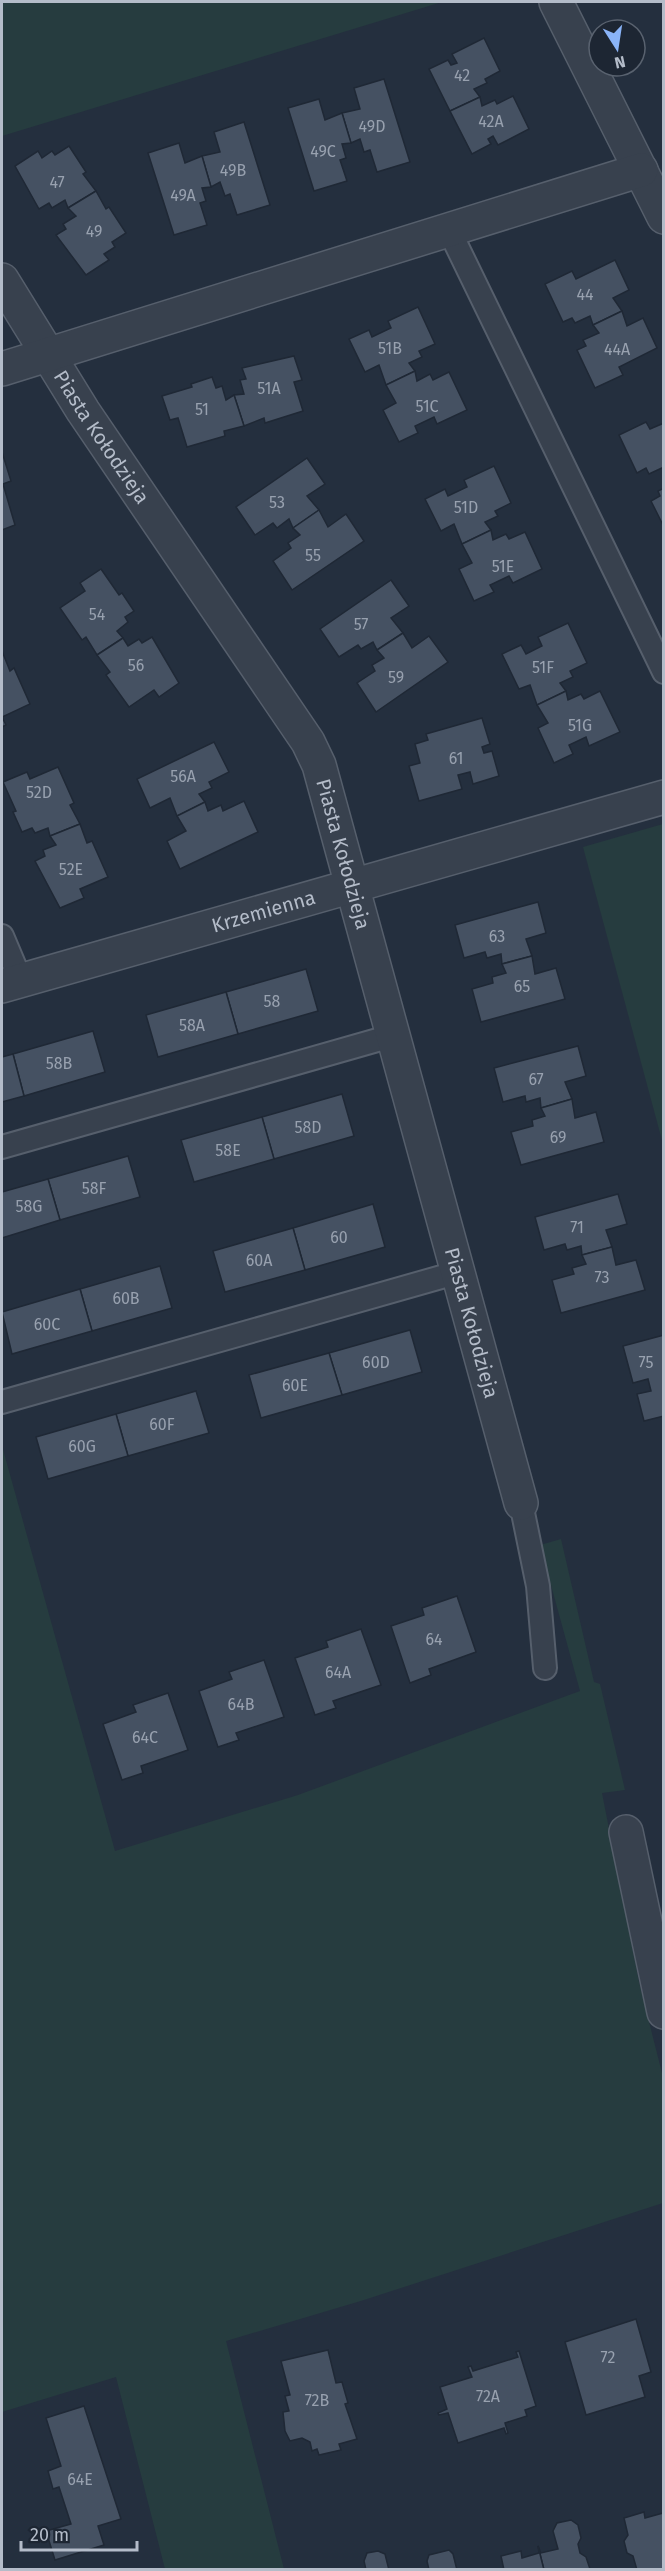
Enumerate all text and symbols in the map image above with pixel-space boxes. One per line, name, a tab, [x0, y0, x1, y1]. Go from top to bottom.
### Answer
north arrow	[587, 18, 647, 78]
text: N	[613, 52, 627, 73]
house number: 42	[454, 66, 470, 85]
house number: 42A	[478, 112, 504, 131]
house number: 49D	[359, 117, 385, 136]
house number: 49C	[310, 142, 336, 161]
house number: 49B	[220, 161, 246, 180]
house number: 47	[49, 173, 65, 192]
house number: 49A	[170, 186, 197, 205]
house number: 49	[86, 222, 102, 241]
house number: 44	[576, 285, 594, 304]
house number: 51B	[378, 339, 402, 358]
house number: 44A	[604, 340, 631, 359]
street label: Piasta Kołodzieja	[49, 366, 155, 508]
house number: 51A	[257, 379, 281, 398]
house number: 51C	[415, 397, 439, 416]
house number: 51	[195, 400, 209, 419]
house number: 53	[269, 493, 285, 512]
house number: 51D	[454, 498, 478, 517]
house number: 55	[305, 546, 321, 565]
house number: 51E	[492, 557, 514, 576]
house number: 54	[89, 605, 106, 624]
house number: 57	[354, 615, 368, 634]
house number: 56	[128, 656, 144, 675]
house number: 51F	[532, 658, 554, 677]
house number: 59	[388, 668, 404, 687]
house number: 51G	[568, 716, 592, 735]
house number: 61	[449, 749, 463, 768]
house number: 56A	[170, 767, 197, 786]
street label: Piasta Kołodzieja	[311, 776, 375, 932]
house number: 52D	[26, 783, 52, 802]
house number: 52E	[59, 860, 83, 879]
street label: Krzemienna	[209, 885, 318, 938]
house number: 63	[489, 927, 505, 946]
house number: 65	[514, 977, 530, 996]
house number: 58	[264, 992, 281, 1011]
house number: 58A	[179, 1016, 206, 1035]
house number: 58B	[46, 1054, 73, 1073]
house number: 67	[528, 1070, 544, 1089]
house number: 58D	[294, 1118, 322, 1137]
house number: 69	[550, 1128, 566, 1147]
house number: 58E	[215, 1141, 241, 1160]
house number: 58F	[82, 1179, 106, 1198]
house number: 58G	[16, 1197, 42, 1216]
house number: 71	[570, 1218, 584, 1237]
house number: 60	[330, 1228, 348, 1247]
street label: Piasta Kołodzieja	[440, 1245, 504, 1401]
house number: 60A	[246, 1251, 273, 1270]
house number: 73	[595, 1268, 609, 1287]
house number: 60B	[112, 1289, 140, 1308]
house number: 60C	[34, 1315, 60, 1334]
house number: 60D	[362, 1353, 390, 1372]
house number: 75	[639, 1353, 653, 1372]
house number: 60E	[282, 1376, 308, 1395]
house number: 60F	[149, 1415, 175, 1434]
house number: 60G	[68, 1437, 96, 1456]
house number: 64	[425, 1630, 443, 1649]
house number: 64A	[325, 1663, 352, 1682]
house number: 64B	[228, 1695, 255, 1714]
house number: 64C	[132, 1728, 158, 1747]
house number: 72	[601, 2348, 615, 2367]
house number: 72A	[476, 2387, 501, 2406]
house number: 72B	[305, 2391, 330, 2410]
house number: 64E	[67, 2470, 93, 2489]
scale bar	[21, 2514, 136, 2552]
text: 20 m	[30, 2524, 69, 2546]

